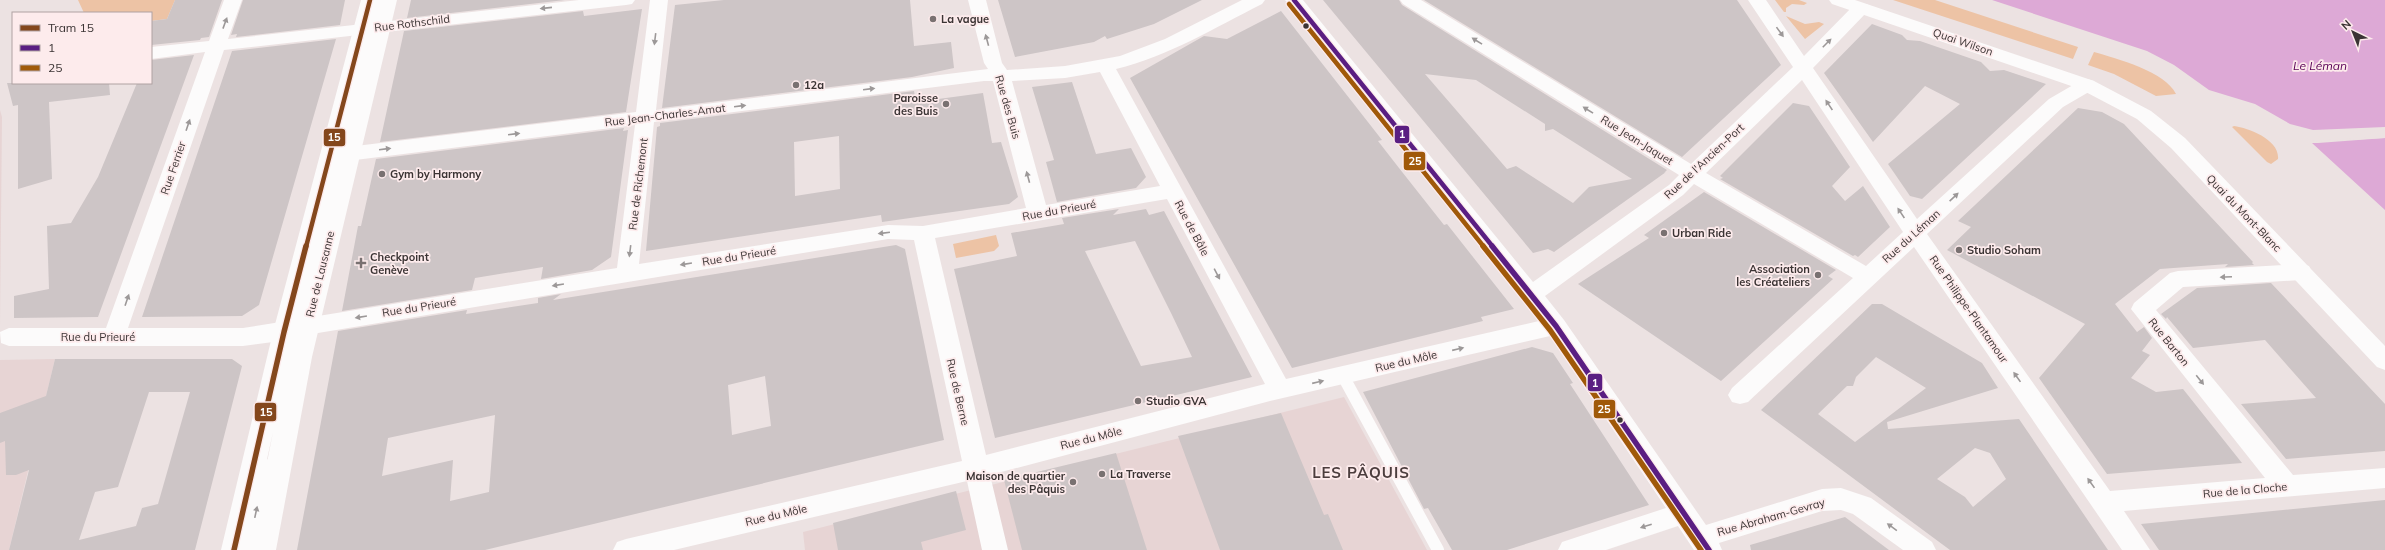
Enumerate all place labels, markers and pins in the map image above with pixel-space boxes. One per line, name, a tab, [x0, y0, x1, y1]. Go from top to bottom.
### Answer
place label: La vague	[941, 12, 989, 26]
marker: La vague	[928, 14, 938, 24]
unlabelled marker	[1301, 21, 1311, 31]
place label: 12a	[804, 78, 824, 92]
marker: 12a	[791, 80, 801, 90]
place label: Paroisse des Buis	[893, 91, 938, 118]
marker: Paroisse des Buis	[941, 99, 951, 109]
place label: Gym by Harmony	[390, 167, 481, 181]
marker: Gym by Harmony	[377, 169, 387, 179]
place label: Urban Ride	[1672, 226, 1731, 240]
marker: Urban Ride	[1659, 228, 1669, 238]
place label: Studio Soham	[1967, 243, 2041, 257]
marker: Studio Soham	[1954, 245, 1964, 255]
place label: Checkpoint Genève	[370, 250, 429, 277]
marker: Checkpoint Genève	[355, 257, 367, 269]
place label: Association les Créateliers	[1736, 262, 1810, 289]
marker: Association les Créateliers	[1813, 270, 1823, 280]
place label: Studio GVA	[1146, 394, 1207, 408]
marker: Studio GVA	[1133, 396, 1143, 406]
unlabelled marker	[1615, 415, 1625, 425]
place label: La Traverse	[1110, 467, 1171, 481]
place label: Maison de quartier des Pâquis	[966, 469, 1066, 496]
marker: La Traverse	[1097, 469, 1107, 479]
marker: Maison de quartier des Pâquis	[1068, 477, 1078, 487]

